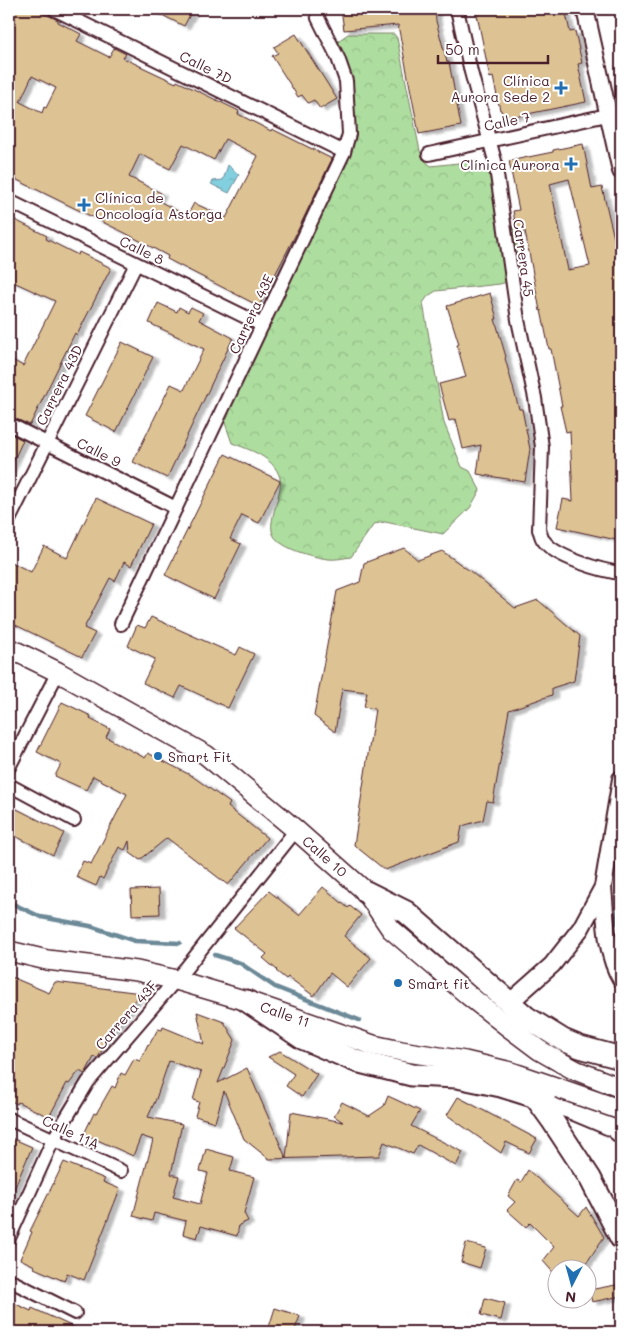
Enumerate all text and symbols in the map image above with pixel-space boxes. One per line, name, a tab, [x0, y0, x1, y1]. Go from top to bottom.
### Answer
scale bar	[438, 32, 548, 64]
text: 50 m	[445, 39, 480, 59]
street label: Calle 7D	[177, 46, 235, 88]
place label: Clínica Aurora Sede 2	[451, 71, 550, 106]
marker: Clínica Aurora Sede 2	[554, 81, 568, 95]
street label: Calle 7	[482, 107, 532, 135]
place label: Clínica Aurora	[460, 155, 560, 174]
marker: Clínica Aurora	[564, 157, 578, 171]
place label: Clínica de Oncología Astorga	[95, 188, 223, 223]
marker: Clínica de Oncología Astorga	[77, 198, 91, 212]
street label: Carrera 45	[509, 218, 539, 298]
street label: Calle 8	[117, 231, 167, 269]
street label: Carrera 43E	[224, 271, 278, 357]
street label: Carrera 43D	[31, 341, 87, 429]
street label: Calle 9	[74, 433, 124, 471]
place label: Smart Fit	[168, 747, 232, 766]
marker: Smart Fit	[152, 750, 164, 762]
street label: Calle 10	[298, 831, 352, 881]
place label: Smart fit	[408, 974, 469, 993]
street label: Carrera 43F	[91, 976, 161, 1054]
marker: Smart fit	[392, 977, 404, 989]
street label: Calle 11	[258, 997, 312, 1031]
street label: Calle 11A	[39, 1110, 103, 1154]
north arrow	[548, 1258, 598, 1308]
text: N	[564, 1287, 577, 1307]

